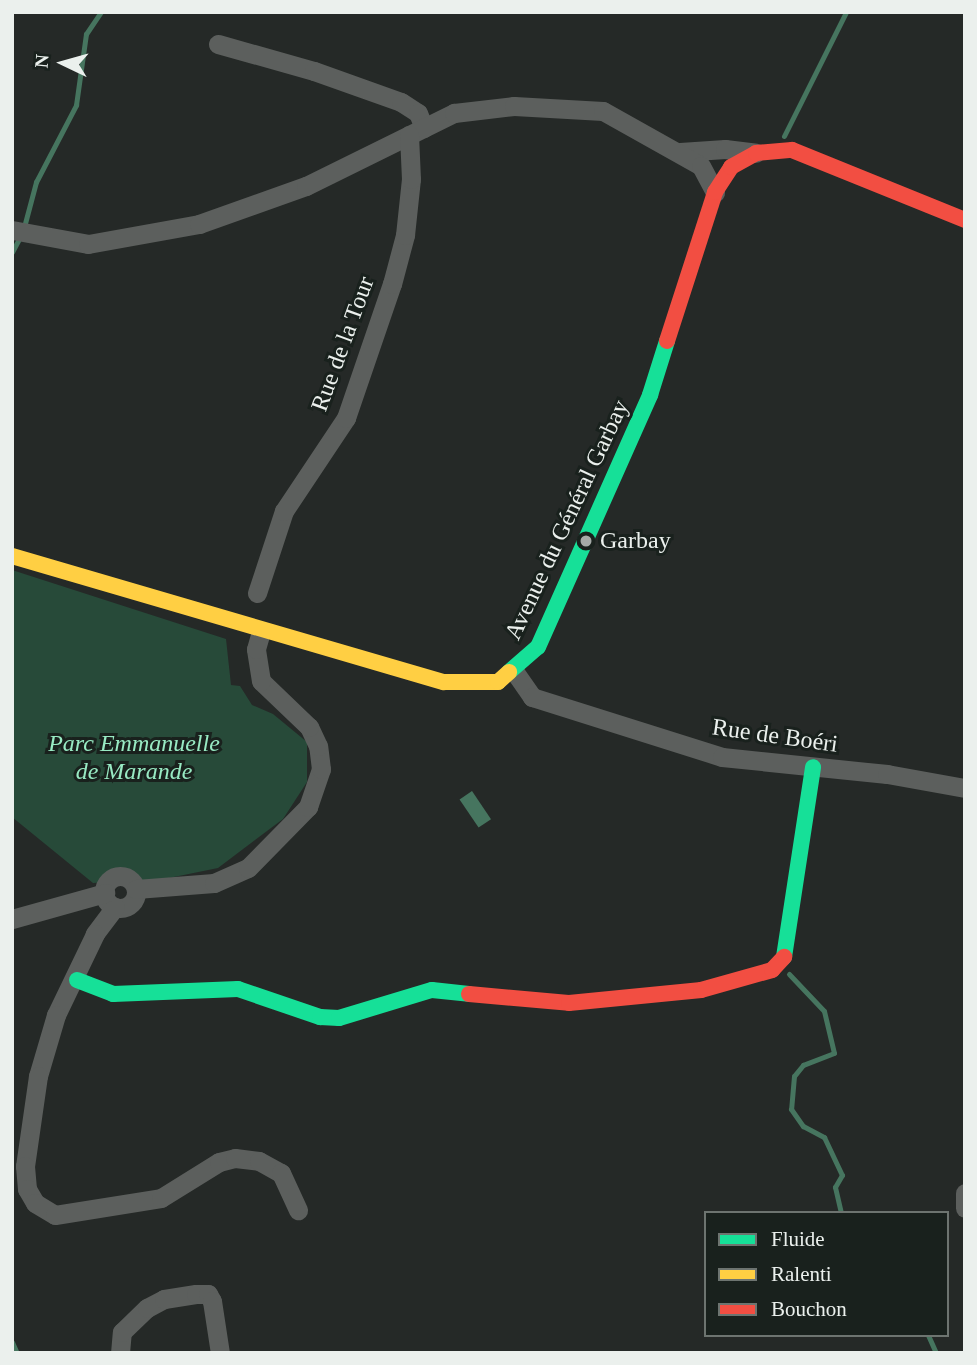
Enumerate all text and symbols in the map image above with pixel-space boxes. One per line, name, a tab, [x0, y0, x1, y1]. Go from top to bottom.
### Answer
north arrow	[28, 28, 98, 98]
text: N	[31, 53, 53, 69]
street label: Rue de la Tour	[305, 273, 381, 415]
street label: Avenue du Général Garbay	[499, 395, 635, 645]
place label: Garbay	[600, 527, 671, 555]
marker: Garbay	[578, 533, 594, 549]
street label: Rue de Boéri	[710, 713, 840, 759]
park label: Parc Emmanuelle de Marande	[48, 730, 220, 786]
legend	[704, 1211, 949, 1337]
text: Fluide	[771, 1227, 825, 1251]
text: Ralenti	[771, 1262, 832, 1286]
text: Bouchon	[771, 1297, 847, 1321]

